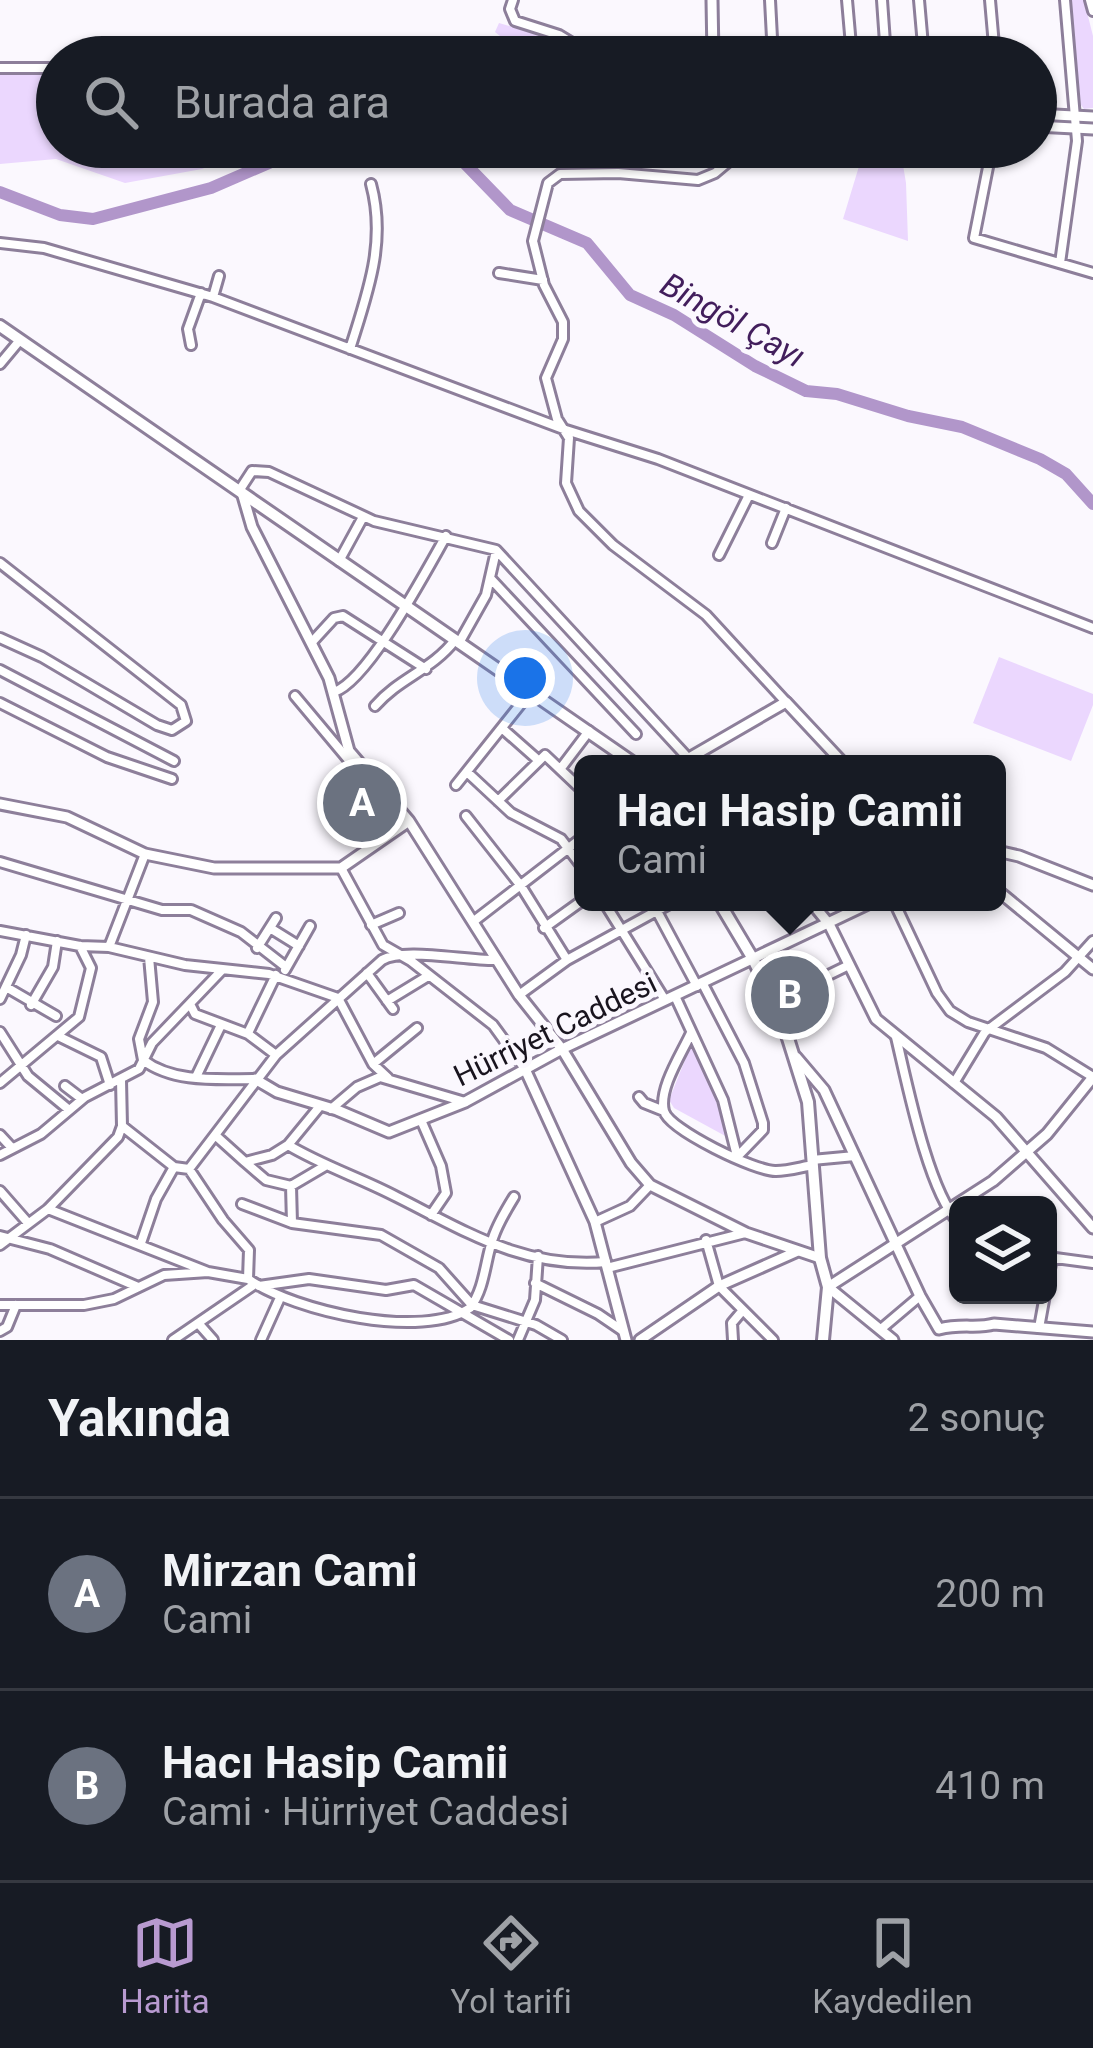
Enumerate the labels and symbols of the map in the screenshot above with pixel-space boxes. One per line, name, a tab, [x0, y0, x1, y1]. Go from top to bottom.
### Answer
water label: Bingöl Çayı	[654, 264, 812, 376]
your location	[495, 648, 555, 708]
pin: A	[323, 758, 401, 848]
pin: B	[751, 950, 829, 1040]
street label: Hürriyet Caddesi	[448, 965, 662, 1093]

